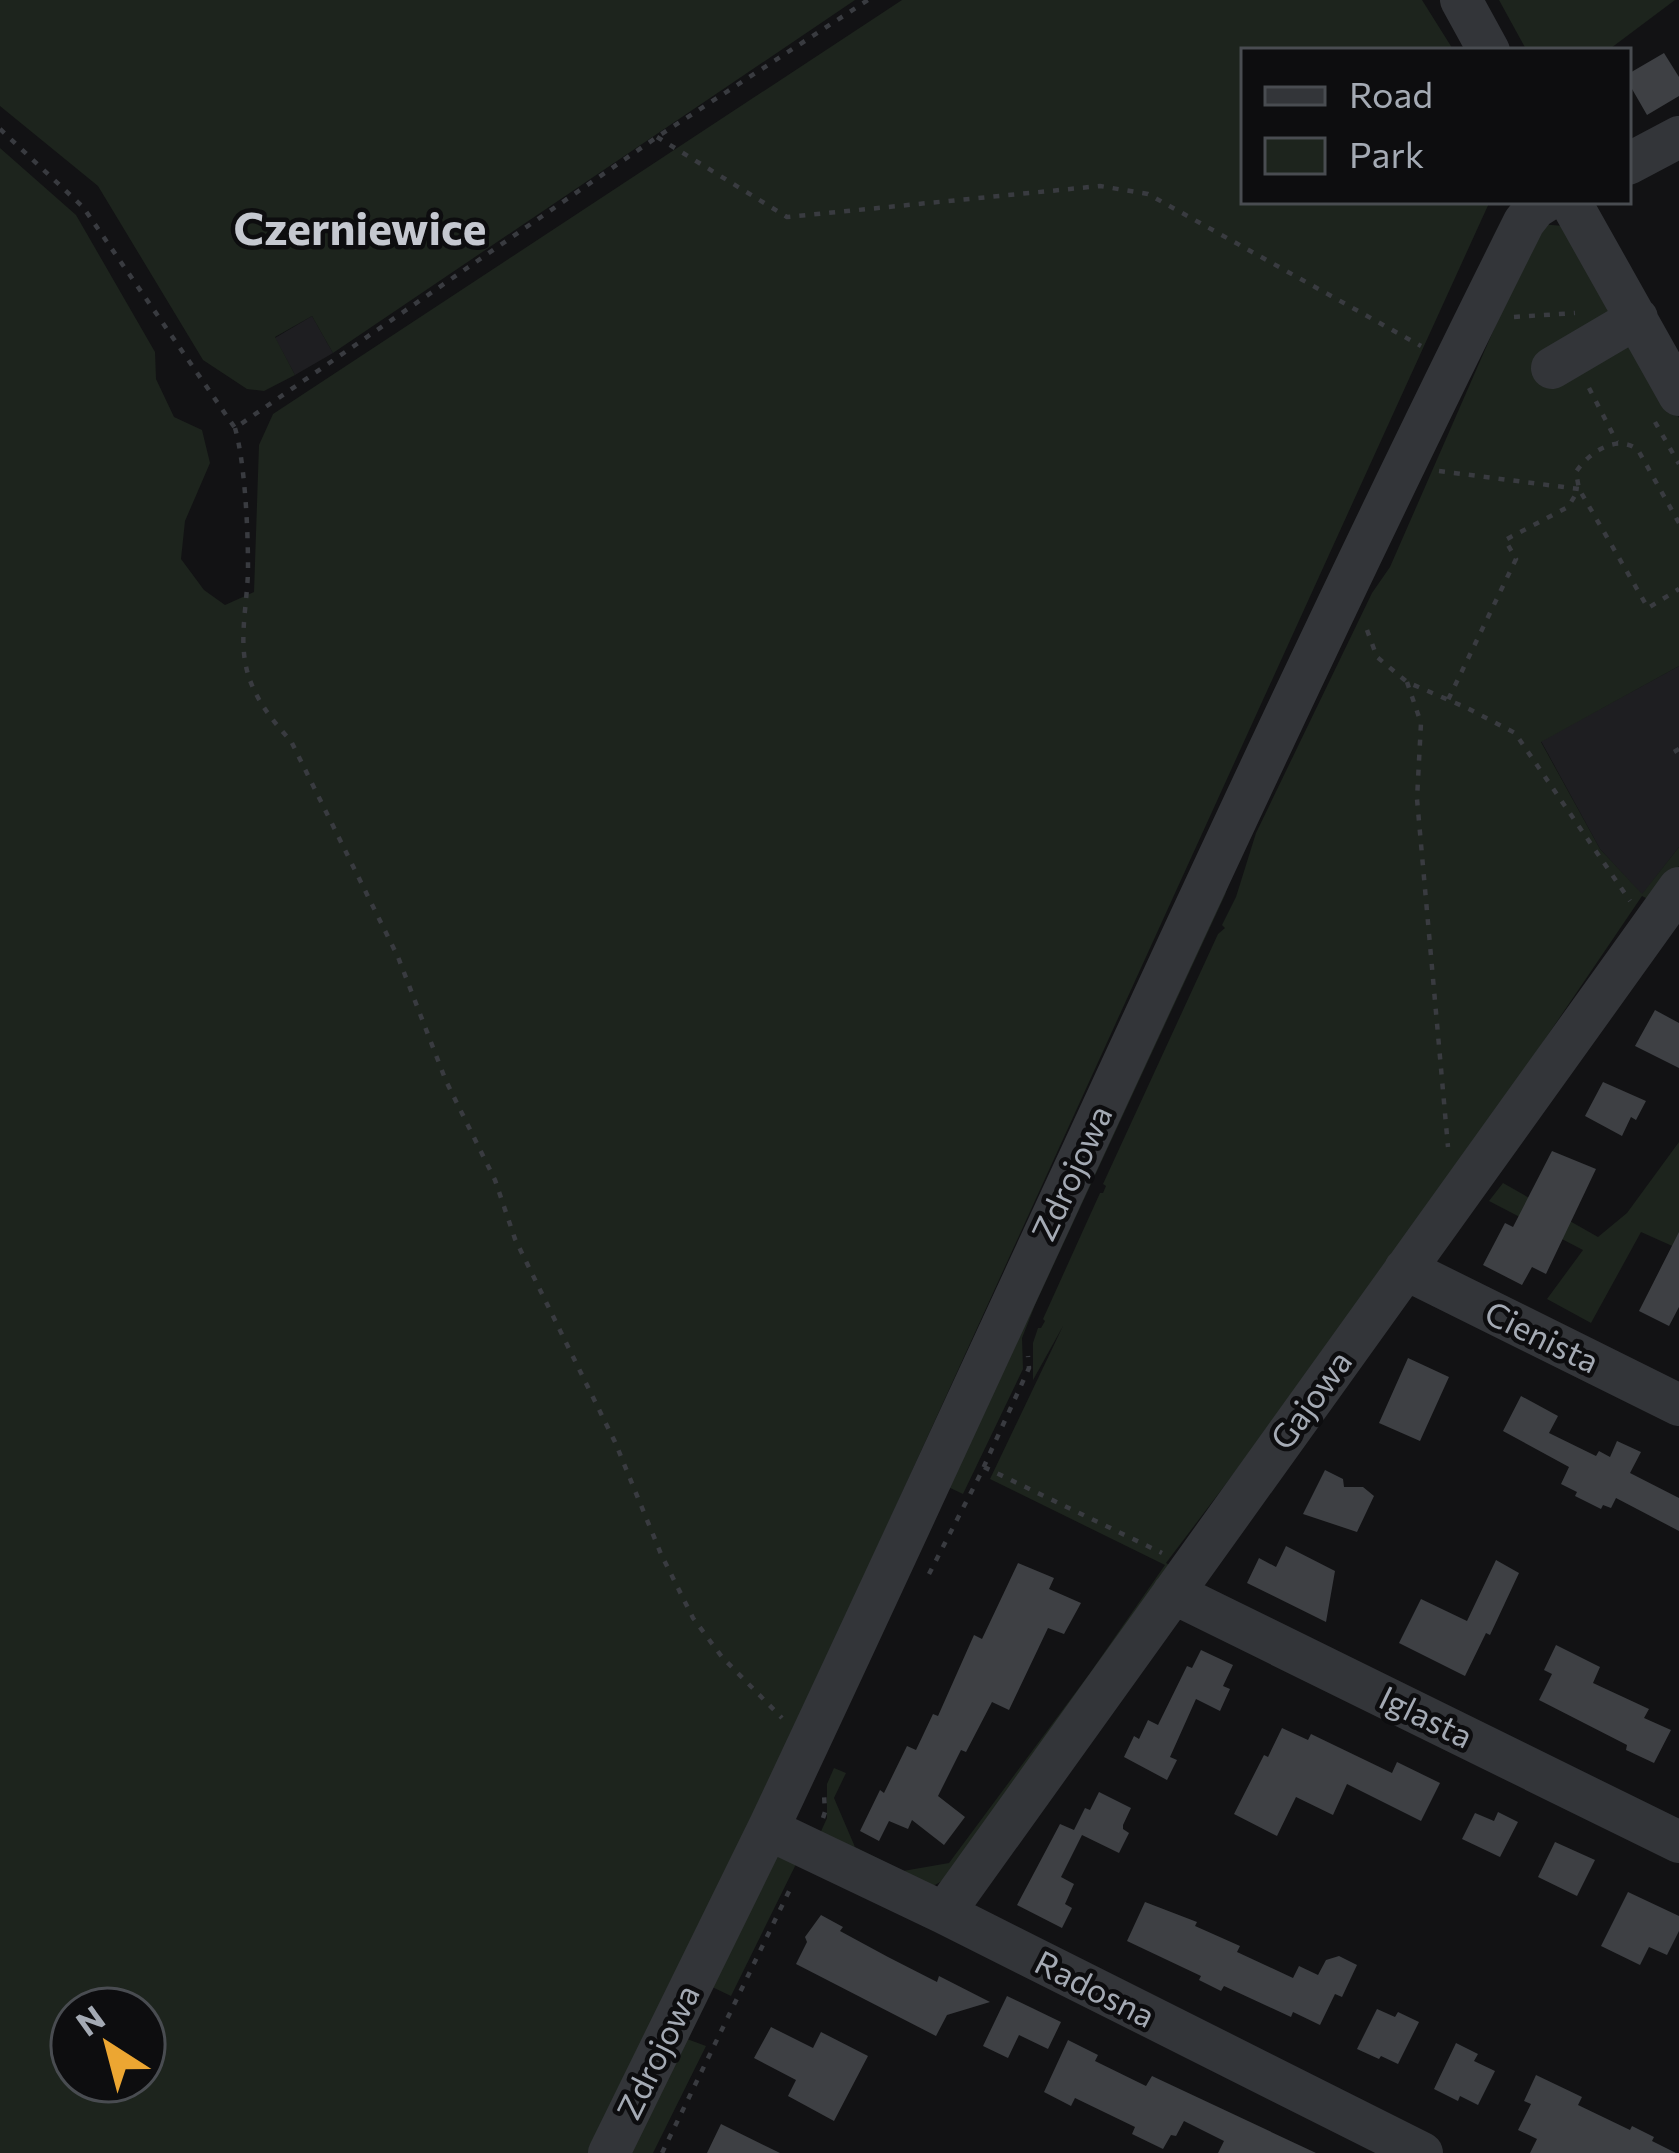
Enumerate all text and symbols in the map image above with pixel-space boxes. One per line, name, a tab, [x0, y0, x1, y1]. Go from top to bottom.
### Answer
legend	[1241, 48, 1631, 204]
text: Road	[1349, 71, 1433, 115]
text: Park	[1349, 131, 1424, 175]
district label: Czerniewice	[234, 199, 487, 254]
street label: Zdrojowa	[1022, 1098, 1120, 1246]
street label: Cienista	[1479, 1291, 1606, 1381]
street label: Gajowa	[1260, 1342, 1359, 1457]
street label: Iglasta	[1373, 1676, 1480, 1756]
street label: Radosna	[1029, 1940, 1162, 2035]
street label: Zdrojowa	[607, 1977, 707, 2125]
north arrow	[48, 1985, 168, 2105]
text: N	[67, 1996, 112, 2043]

